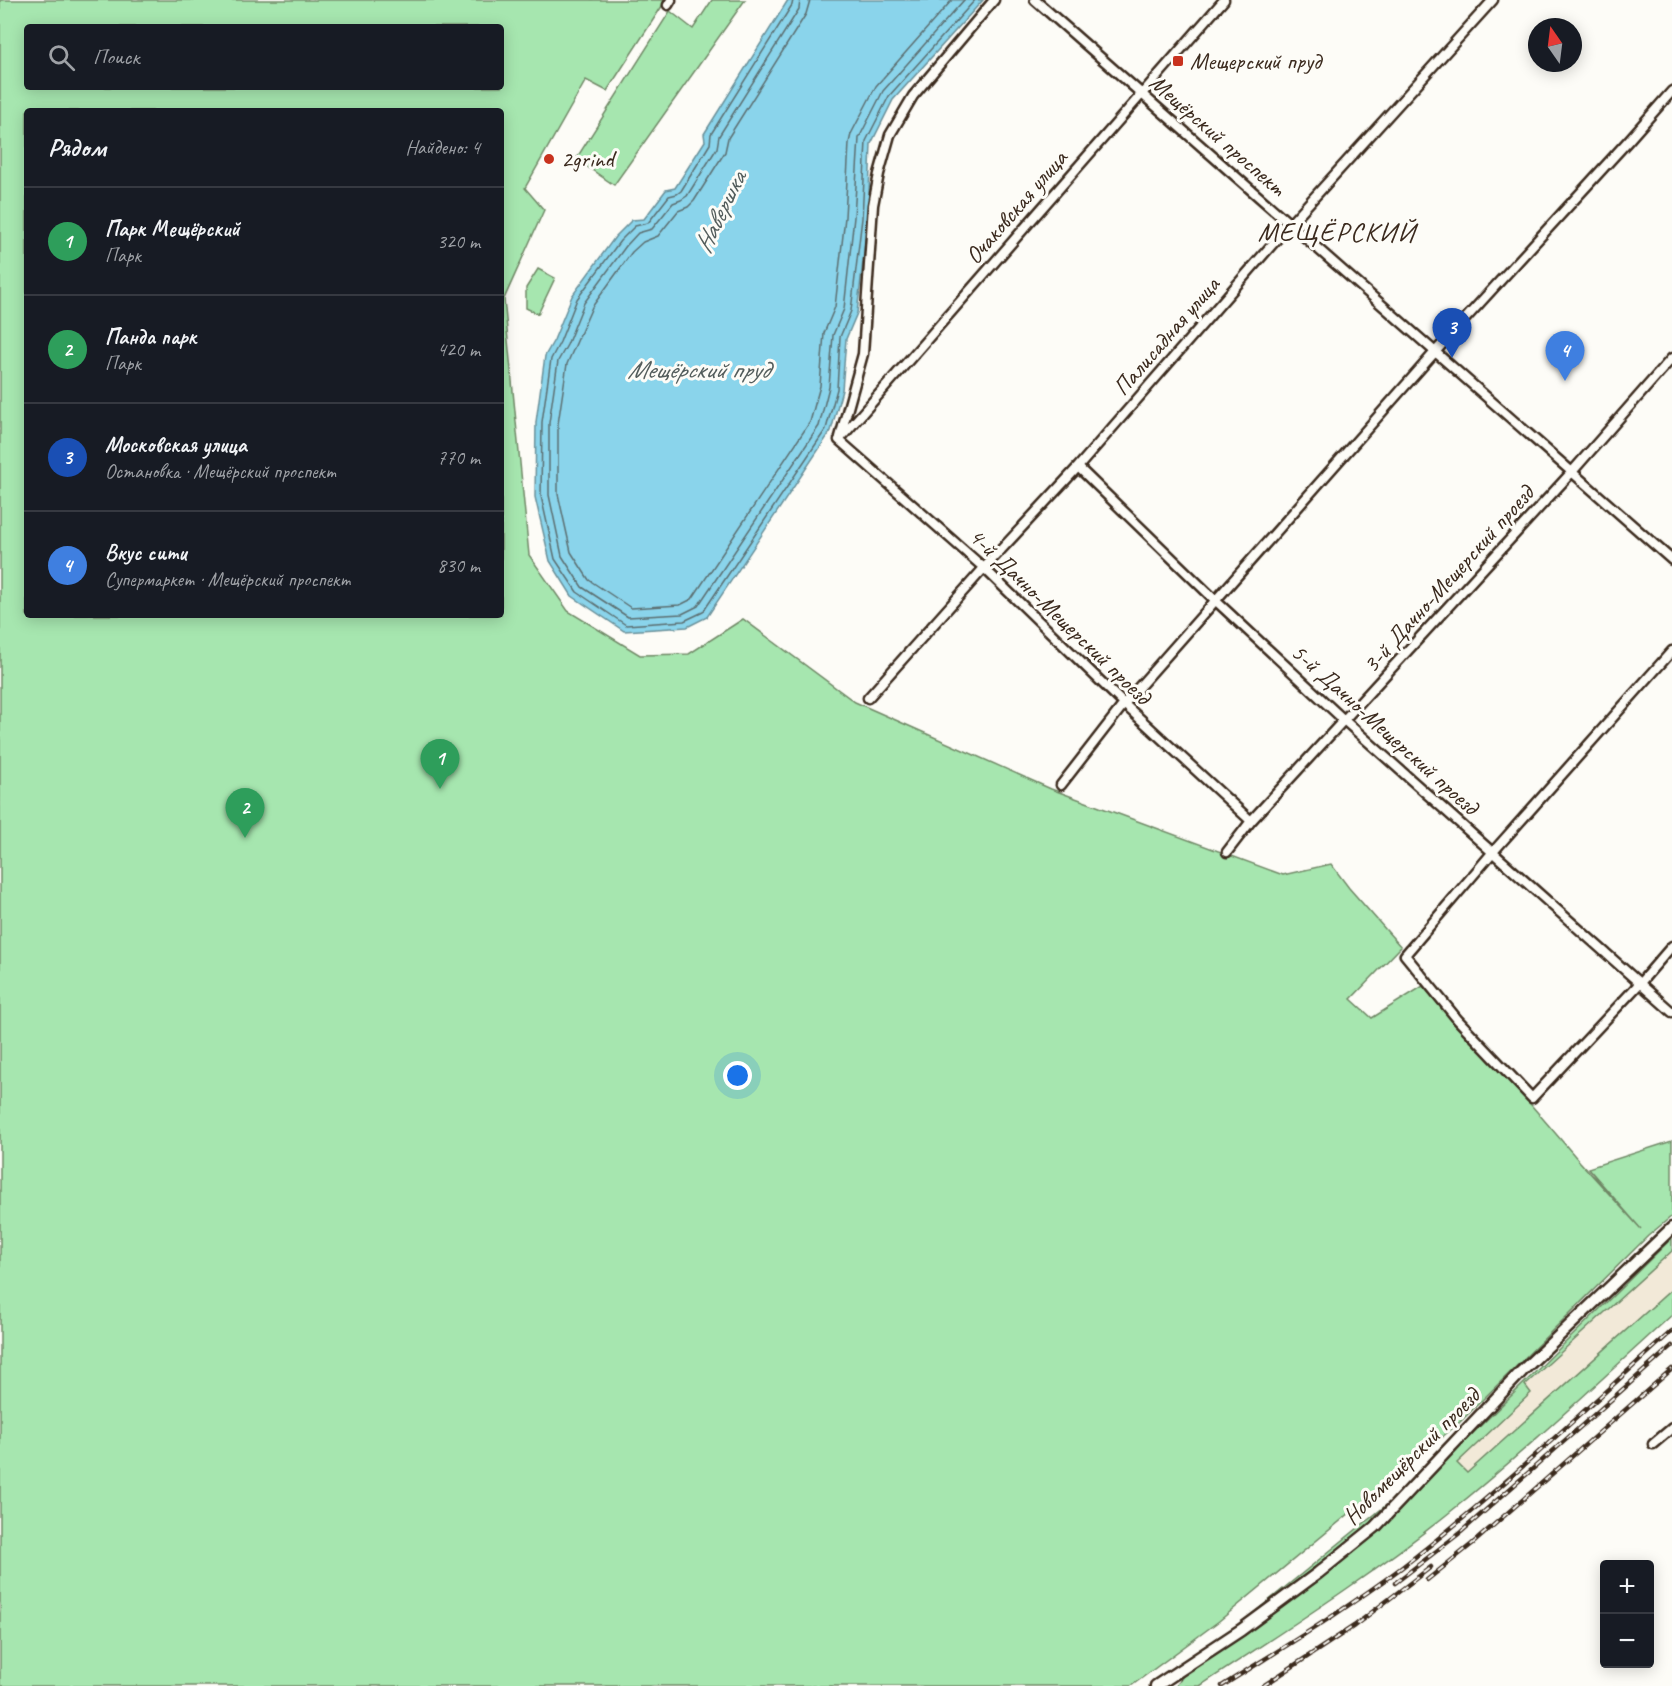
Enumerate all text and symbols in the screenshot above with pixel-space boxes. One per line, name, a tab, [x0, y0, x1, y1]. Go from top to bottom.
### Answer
north arrow	[1528, 18, 1582, 72]
search box	[24, 24, 504, 90]
icon: search	[45, 41, 78, 74]
text: Поиск	[93, 43, 139, 71]
place label: Мещерский пруд	[1190, 46, 1324, 76]
marker: Мещерский пруд	[1171, 54, 1185, 68]
street label: Мещёрский проспект	[1144, 67, 1293, 203]
text: Рядом	[48, 131, 106, 164]
text: Найдено: 4	[405, 135, 480, 160]
street label: Очаковская улица	[958, 143, 1075, 270]
place label: 2grind	[561, 144, 617, 174]
marker: 2grind	[542, 152, 556, 166]
water label: Навершка	[686, 163, 755, 258]
text: Парк Мещёрский	[105, 215, 240, 243]
district label: МЕЩЁРСКИЙ	[1258, 215, 1419, 249]
text: 1	[63, 229, 72, 254]
text: 320 m	[437, 229, 480, 254]
text: Парк	[105, 243, 141, 268]
street label: Палисадная улица	[1106, 269, 1227, 402]
pin: 3	[1432, 308, 1472, 358]
text: Панда парк	[105, 323, 196, 351]
pin: 4	[1546, 332, 1584, 381]
text: 2	[63, 337, 72, 362]
text: 420 m	[437, 337, 480, 362]
text: Парк	[105, 351, 141, 376]
water label: Мещёрский пруд	[627, 353, 774, 386]
text: Московская улица	[105, 431, 246, 459]
text: 3	[63, 445, 72, 470]
text: 770 m	[437, 445, 480, 470]
text: Остановка · Мещёрский проспект	[105, 459, 336, 484]
street label: 3-й Дачно-Мещерский проезд	[1356, 477, 1542, 679]
street label: 4-й Дачно-Мещерский проезд	[963, 521, 1159, 713]
text: Вкус сити	[105, 539, 187, 567]
text: 4	[63, 553, 72, 578]
text: 830 m	[437, 553, 480, 578]
text: Супермаркет · Мещёрский проспект	[105, 567, 350, 592]
street label: 5-й Дачно-Мещерский проезд	[1285, 637, 1487, 823]
pin: 1	[420, 740, 460, 789]
pin: 2	[226, 788, 264, 838]
your location	[723, 1061, 752, 1090]
street label: Новомещёрский проезд	[1336, 1379, 1488, 1531]
map controls	[1600, 1560, 1654, 1668]
button: +	[1600, 1560, 1654, 1614]
button: −	[1600, 1614, 1654, 1668]

